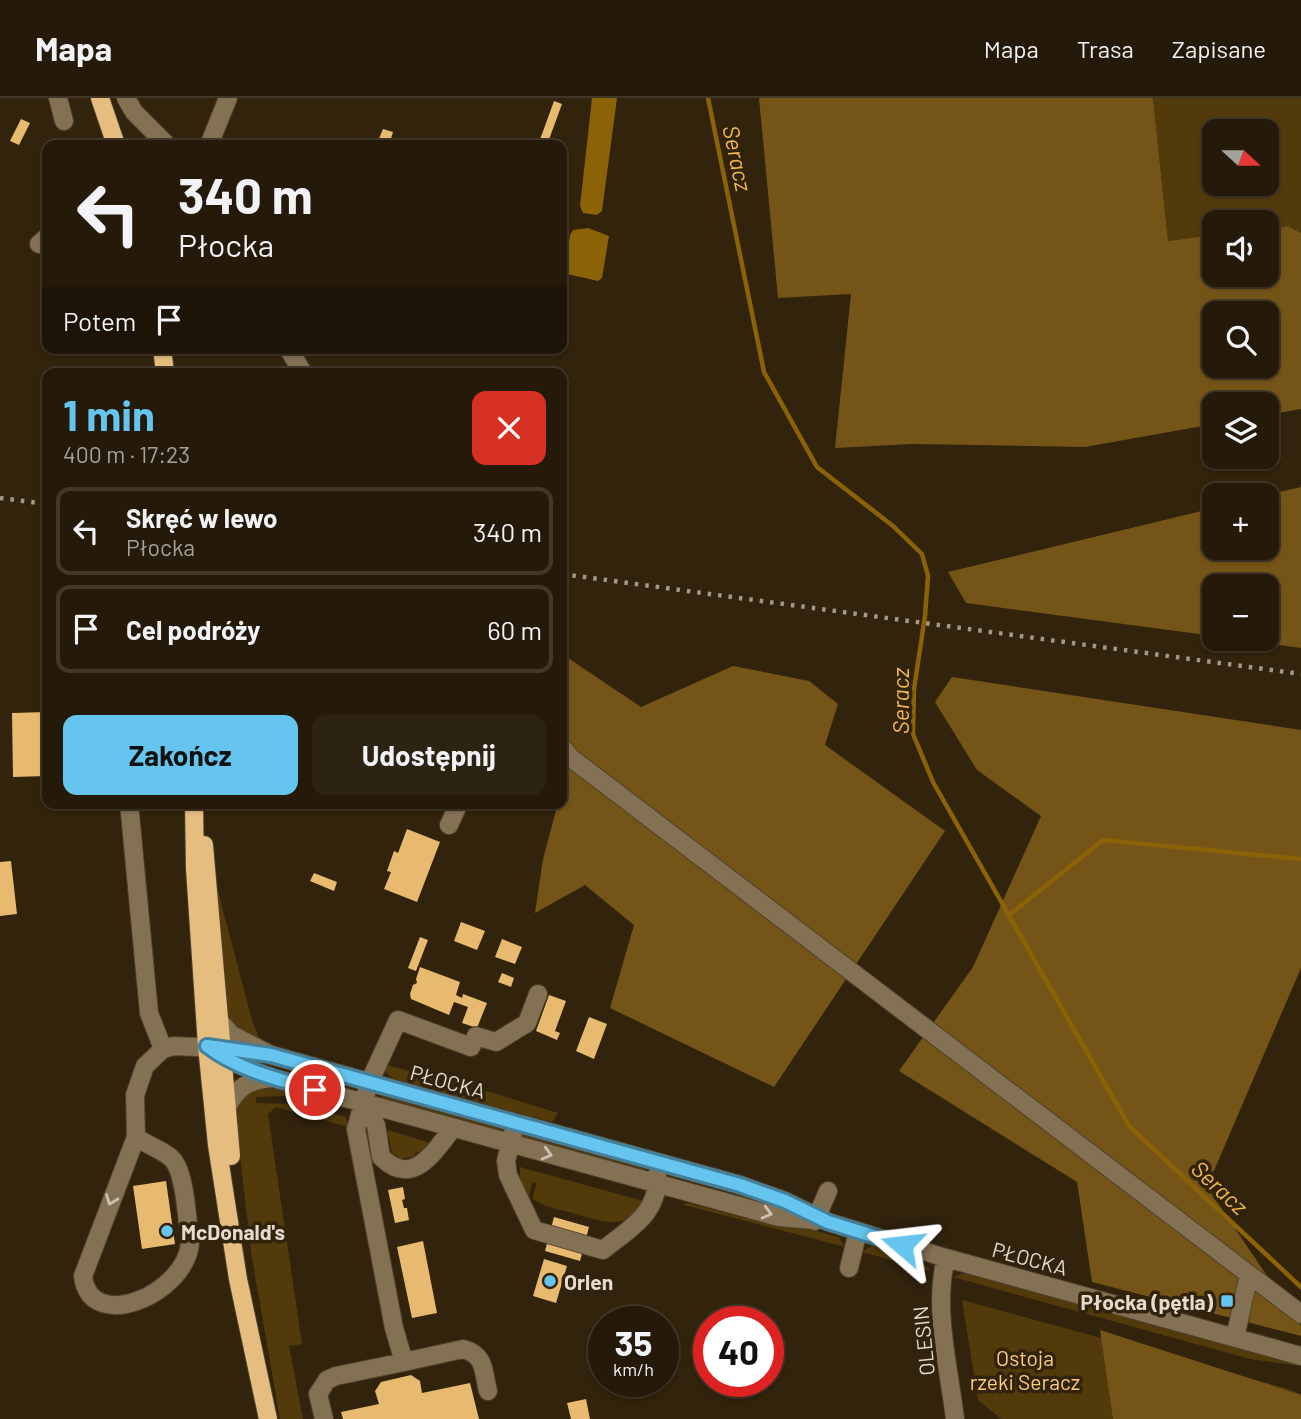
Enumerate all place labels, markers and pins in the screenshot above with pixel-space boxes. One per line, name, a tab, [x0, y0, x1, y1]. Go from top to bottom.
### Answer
pin	[285, 1060, 345, 1120]
place label: McDonald's	[181, 1219, 285, 1244]
marker: McDonald's	[159, 1223, 175, 1239]
place label: Orlen	[564, 1269, 613, 1294]
marker: Orlen	[542, 1273, 558, 1289]
place label: Płocka (pętla)	[1081, 1289, 1214, 1314]
marker: Płocka (pętla)	[1219, 1293, 1235, 1309]

